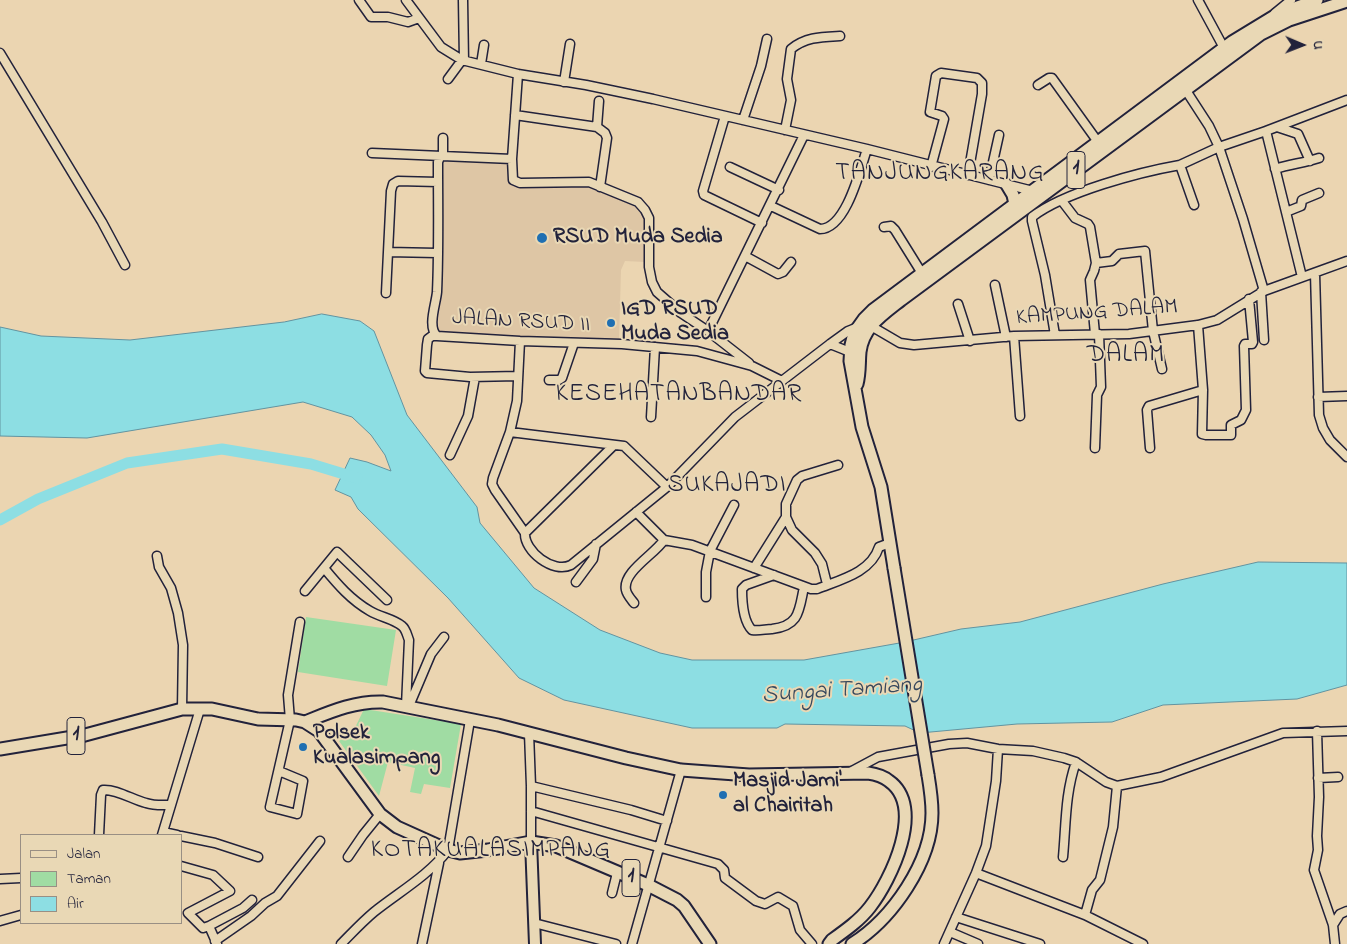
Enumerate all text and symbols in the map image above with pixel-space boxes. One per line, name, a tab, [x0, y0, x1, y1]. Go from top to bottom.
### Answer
north arrow	[1277, 20, 1327, 70]
text: U	[1307, 41, 1328, 50]
road number: 1	[1067, 152, 1085, 188]
district label: TANJUNGKARANG	[834, 160, 1046, 190]
place label: RSUD Muda Sedia	[553, 225, 723, 251]
marker: RSUD Muda Sedia	[535, 231, 549, 245]
street label: KAMPUNG DALAM	[1015, 295, 1179, 333]
place label: IGD RSUD Muda Sedia	[621, 297, 729, 348]
street label: JALAN RSUD II	[451, 306, 591, 340]
marker: IGD RSUD Muda Sedia	[605, 317, 617, 329]
district label: DALAM	[1086, 342, 1166, 372]
district label: KESEHATANBANDAR	[554, 381, 804, 411]
district label: SUKAJADI	[666, 472, 788, 502]
water label: Sungai Tamiang	[761, 672, 923, 712]
road number: 1	[67, 718, 85, 754]
place label: Polsek Kualasimpang	[313, 721, 440, 772]
marker: Polsek Kualasimpang	[297, 741, 309, 753]
place label: Masjid Jami' al Chairitah	[733, 769, 842, 820]
marker: Masjid Jami' al Chairitah	[717, 789, 729, 801]
legend	[20, 834, 182, 924]
district label: KOTAKUALASIMPANG	[369, 837, 613, 867]
text: Jalan	[67, 843, 100, 865]
road number: 1	[622, 860, 640, 896]
text: Taman	[67, 868, 111, 890]
text: Air	[67, 893, 84, 915]

